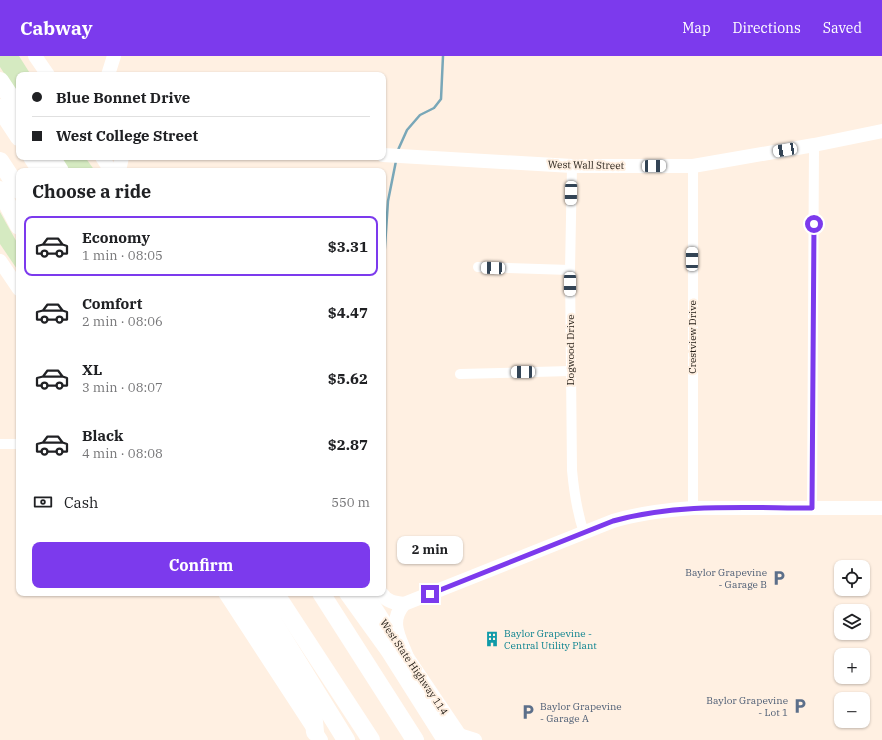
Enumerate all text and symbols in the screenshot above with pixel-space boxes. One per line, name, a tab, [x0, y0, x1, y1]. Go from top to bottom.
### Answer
text: Cabway	[20, 16, 93, 40]
text: Map	[682, 19, 711, 37]
text: Directions	[733, 19, 801, 37]
text: Saved	[823, 19, 862, 37]
text: Blue Bonnet Drive	[56, 88, 190, 107]
text: West College Street	[56, 126, 198, 145]
car	[772, 142, 798, 158]
street label: West Wall Street	[548, 158, 625, 172]
car	[642, 160, 666, 172]
text: Choose a ride	[32, 180, 151, 203]
car	[565, 181, 577, 205]
route start	[805, 215, 823, 233]
icon: car	[34, 228, 70, 264]
text: Economy	[82, 228, 150, 247]
text: $3.31	[328, 237, 368, 256]
text: 1 min · 08:05	[82, 247, 163, 264]
car	[686, 247, 698, 271]
car	[481, 262, 505, 274]
car	[564, 272, 576, 296]
icon: car	[34, 294, 70, 330]
text: Comfort	[82, 294, 142, 313]
street label: Crestview Drive	[686, 300, 699, 374]
text: $4.47	[328, 303, 368, 322]
text: 2 min · 08:06	[82, 313, 163, 330]
street label: Dogwood Drive	[564, 315, 577, 386]
icon: car	[34, 360, 70, 396]
text: XL	[82, 360, 102, 379]
car	[511, 366, 535, 378]
text: $5.62	[328, 369, 368, 388]
text: 3 min · 08:07	[82, 379, 163, 396]
icon: car	[34, 426, 70, 462]
text: Black	[82, 426, 123, 445]
text: $2.87	[328, 435, 368, 454]
text: 4 min · 08:08	[82, 445, 163, 462]
icon: cash	[32, 491, 54, 513]
text: Cash	[64, 493, 98, 512]
text: 550 m	[331, 494, 370, 511]
callout: 2 min	[397, 536, 463, 564]
text: 2 min	[412, 541, 448, 558]
button: Confirm	[32, 542, 370, 588]
map controls	[834, 560, 870, 728]
button: locate	[834, 560, 870, 596]
place label: Baylor Grapevine - Garage B	[685, 566, 767, 591]
parking icon: Baylor Grapevine - Garage B	[770, 569, 788, 587]
route end	[421, 585, 439, 603]
button: layers	[834, 604, 870, 640]
street label: West State Highway 114	[377, 617, 451, 717]
place label: Baylor Grapevine - Central Utility Plant	[504, 627, 597, 652]
building icon: Baylor Grapevine - Central Utility Plant	[483, 630, 501, 648]
button: +	[834, 648, 870, 684]
button: −	[834, 692, 870, 728]
place label: Baylor Grapevine - Lot 1	[706, 694, 788, 719]
parking icon: Baylor Grapevine - Lot 1	[791, 697, 809, 715]
place label: Baylor Grapevine - Garage A	[540, 700, 622, 725]
parking icon: Baylor Grapevine - Garage A	[519, 703, 537, 721]

